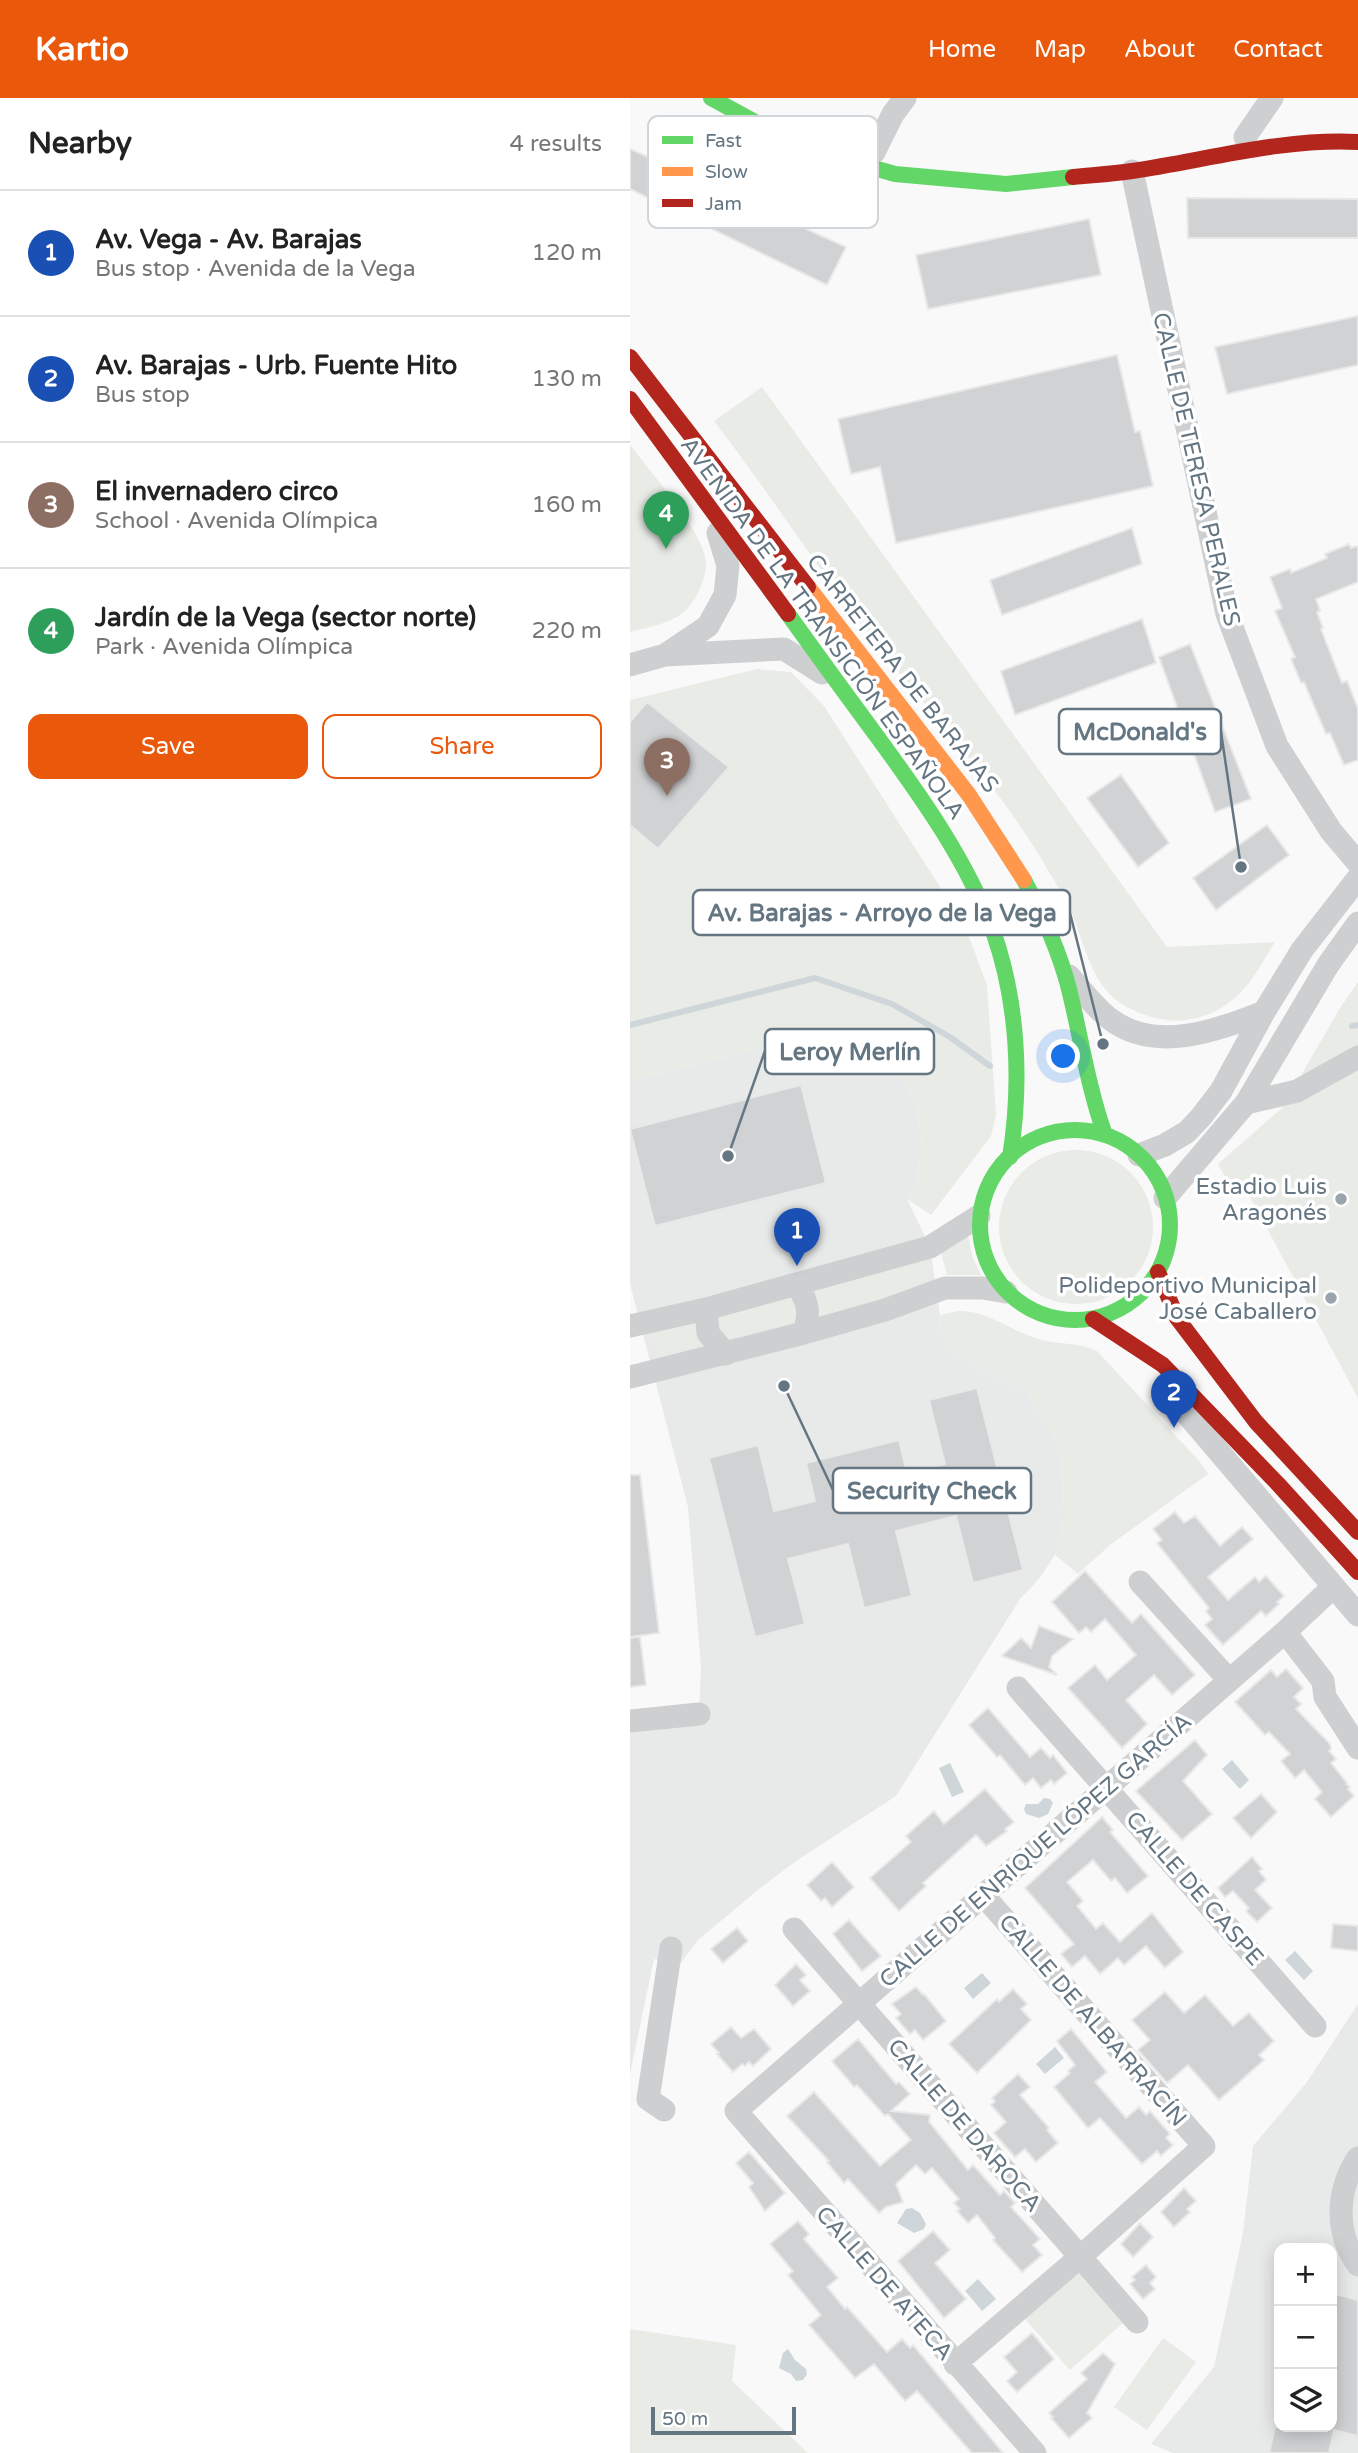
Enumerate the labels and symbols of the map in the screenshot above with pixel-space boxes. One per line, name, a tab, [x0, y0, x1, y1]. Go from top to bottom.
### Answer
legend	[648, 116, 878, 228]
text: Fast	[705, 130, 742, 152]
text: Slow	[705, 161, 748, 183]
text: Jam	[705, 193, 742, 215]
street label: CALLE DE TERESA PERALES	[1146, 310, 1246, 629]
street label: AVENIDA DE LA TRANSICIÓN ESPAÑOLA	[674, 432, 970, 825]
pin: 4	[643, 491, 689, 549]
street label: CARRETERA DE BARAJAS	[800, 549, 1004, 799]
callout: McDonald's	[1059, 709, 1221, 754]
text: McDonald's	[1073, 718, 1207, 747]
pin: 3	[644, 738, 690, 796]
callout: Av. Barajas - Arroyo de la Vega	[693, 890, 1070, 935]
text: Av. Barajas - Arroyo de la Vega	[707, 899, 1057, 928]
callout: Leroy Merlín	[765, 1029, 934, 1074]
text: Leroy Merlín	[779, 1038, 921, 1067]
your location	[1046, 1039, 1080, 1073]
place label: Estadio Luis Aragonés	[1196, 1173, 1327, 1227]
marker: Estadio Luis Aragonés	[1333, 1191, 1349, 1207]
pin: 1	[774, 1208, 820, 1266]
place label: Polideportivo Municipal José Caballero	[1058, 1272, 1317, 1326]
marker: Polideportivo Municipal José Caballero	[1323, 1290, 1339, 1306]
pin: 2	[1151, 1370, 1197, 1428]
callout: Security Check	[833, 1468, 1031, 1513]
text: Security Check	[847, 1477, 1017, 1506]
street label: CALLE DE ENRIQUE LÓPEZ GARCÍA	[874, 1708, 1197, 1994]
street label: CALLE DE CASPE	[1119, 1806, 1269, 1972]
street label: CALLE DE ALBARRACÍN	[992, 1909, 1192, 2133]
street label: CALLE DE DAROCA	[881, 2033, 1047, 2218]
street label: CALLE DE ATECA	[810, 2201, 959, 2367]
scale bar	[651, 2404, 796, 2436]

